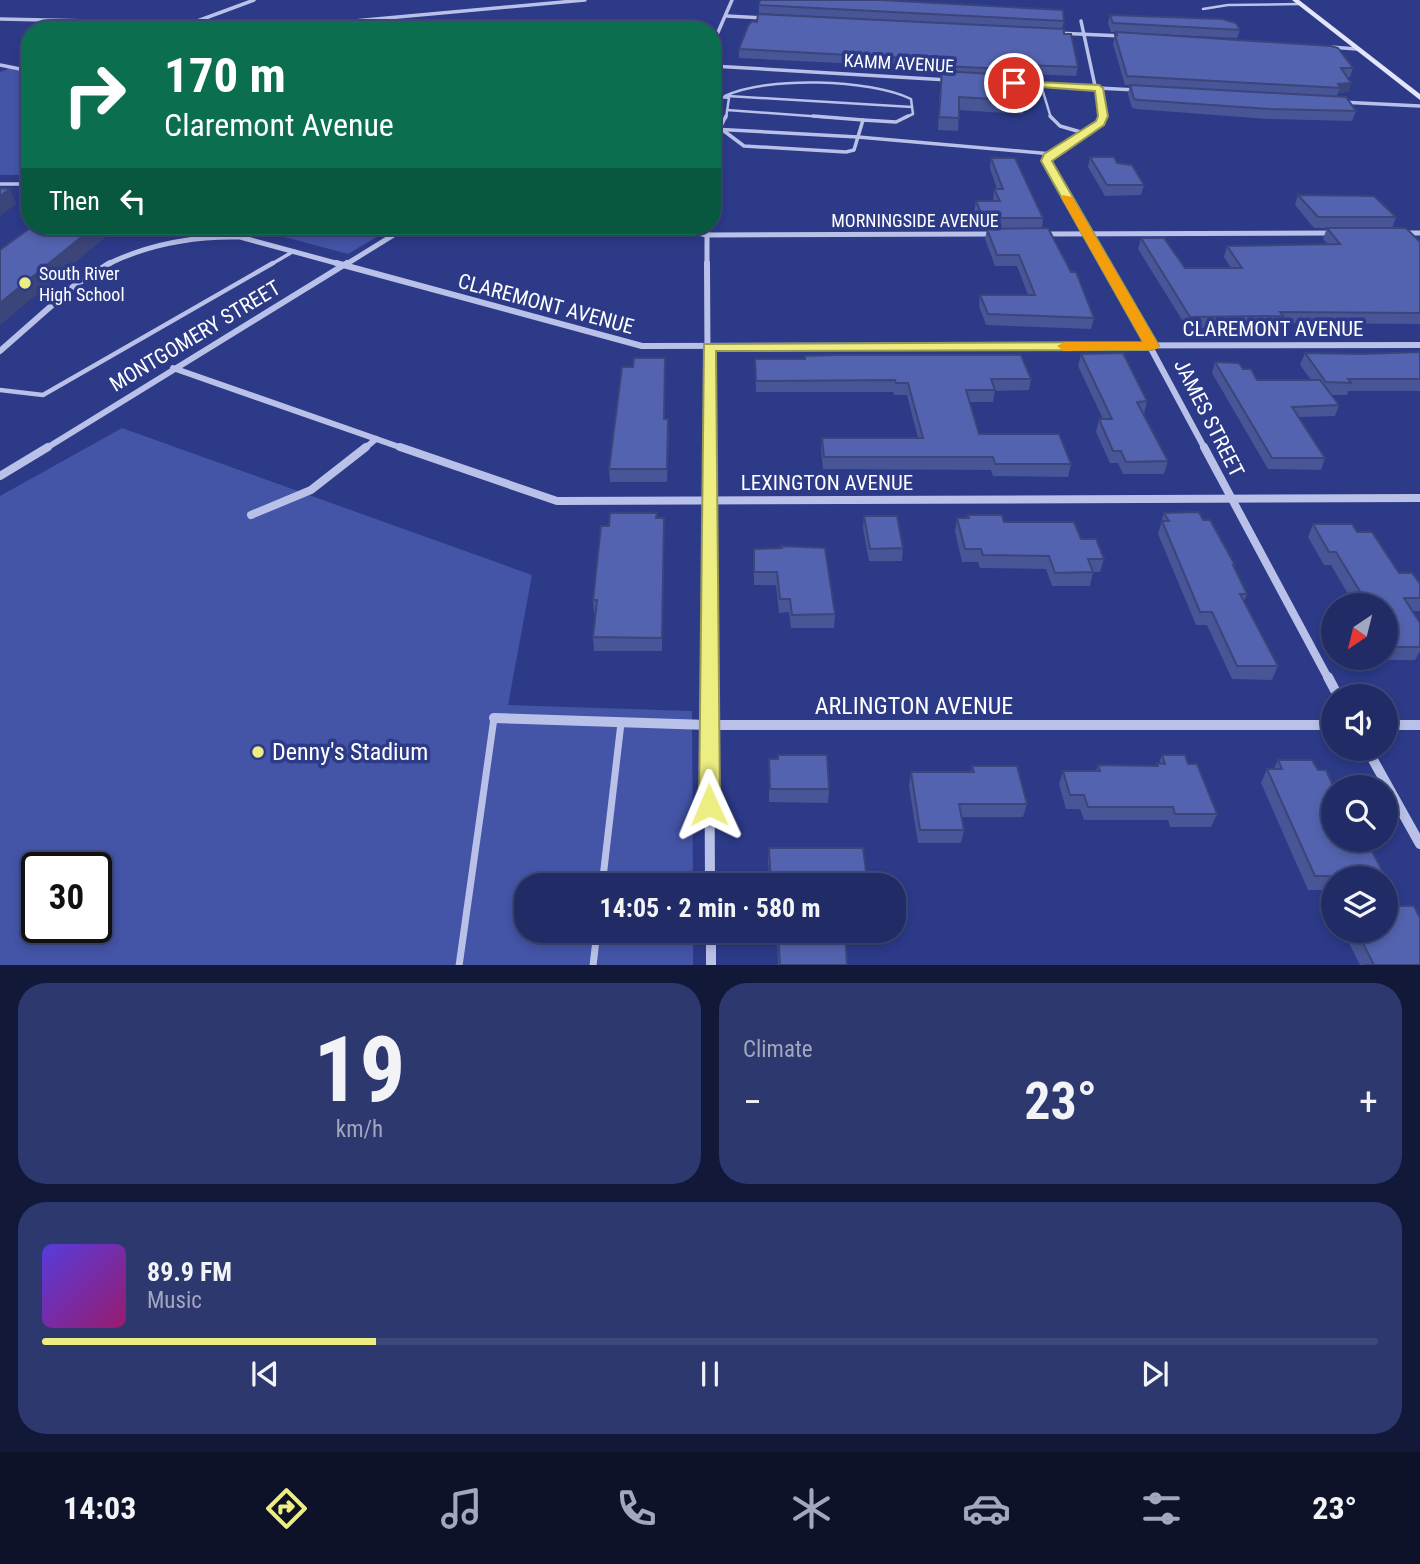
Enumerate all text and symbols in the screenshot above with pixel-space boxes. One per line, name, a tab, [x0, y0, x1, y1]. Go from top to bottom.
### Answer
text: 170 m	[164, 47, 286, 104]
icon: right	[49, 49, 140, 140]
street label: KAMM AVENUE	[843, 50, 955, 76]
pin	[984, 53, 1044, 113]
icon: arrive	[995, 64, 1033, 102]
text: Claremont Avenue	[164, 106, 394, 144]
icon: left	[114, 182, 152, 220]
text: Then	[49, 186, 100, 216]
street label: MORNINGSIDE AVENUE	[831, 210, 999, 231]
place label: South River High School	[39, 263, 125, 305]
street label: CLAREMONT AVENUE	[455, 269, 637, 339]
marker: South River High School	[17, 275, 33, 291]
street label: MONTGOMERY STREET	[105, 276, 285, 396]
street label: CLAREMONT AVENUE	[1183, 317, 1364, 341]
street label: JAMES STREET	[1169, 355, 1249, 481]
street label: LEXINGTON AVENUE	[741, 471, 913, 495]
north arrow	[1321, 593, 1398, 670]
map controls	[1321, 593, 1398, 943]
button: sound	[1321, 684, 1398, 761]
street label: ARLINGTON AVENUE	[815, 692, 1013, 720]
place label: Denny's Stadium	[272, 738, 428, 766]
marker: Denny's Stadium	[250, 744, 266, 760]
position arrow	[672, 768, 746, 842]
button: search	[1321, 775, 1398, 852]
speed limit sign: 30	[21, 852, 112, 943]
button: layers	[1321, 866, 1398, 943]
text: 14:05 · 2 min · 580 m	[600, 893, 820, 923]
text: 19	[314, 1017, 405, 1123]
text: Climate	[743, 1036, 813, 1063]
text: 23°	[1024, 1071, 1097, 1132]
text: −	[743, 1080, 762, 1124]
text: +	[1359, 1080, 1378, 1124]
text: km/h	[336, 1116, 383, 1143]
text: 89.9 FM	[147, 1257, 232, 1287]
text: Music	[147, 1287, 202, 1314]
icon: previous	[246, 1355, 284, 1393]
icon: pause	[691, 1355, 729, 1393]
icon: next	[1136, 1355, 1174, 1393]
icon: directions	[262, 1484, 311, 1533]
icon: music	[437, 1484, 486, 1533]
icon: phone	[612, 1484, 661, 1533]
icon: climate	[787, 1484, 836, 1533]
icon: car	[962, 1484, 1011, 1533]
icon: filters	[1137, 1484, 1186, 1533]
text: 14:03	[63, 1489, 136, 1527]
text: 23°	[1312, 1489, 1357, 1527]

